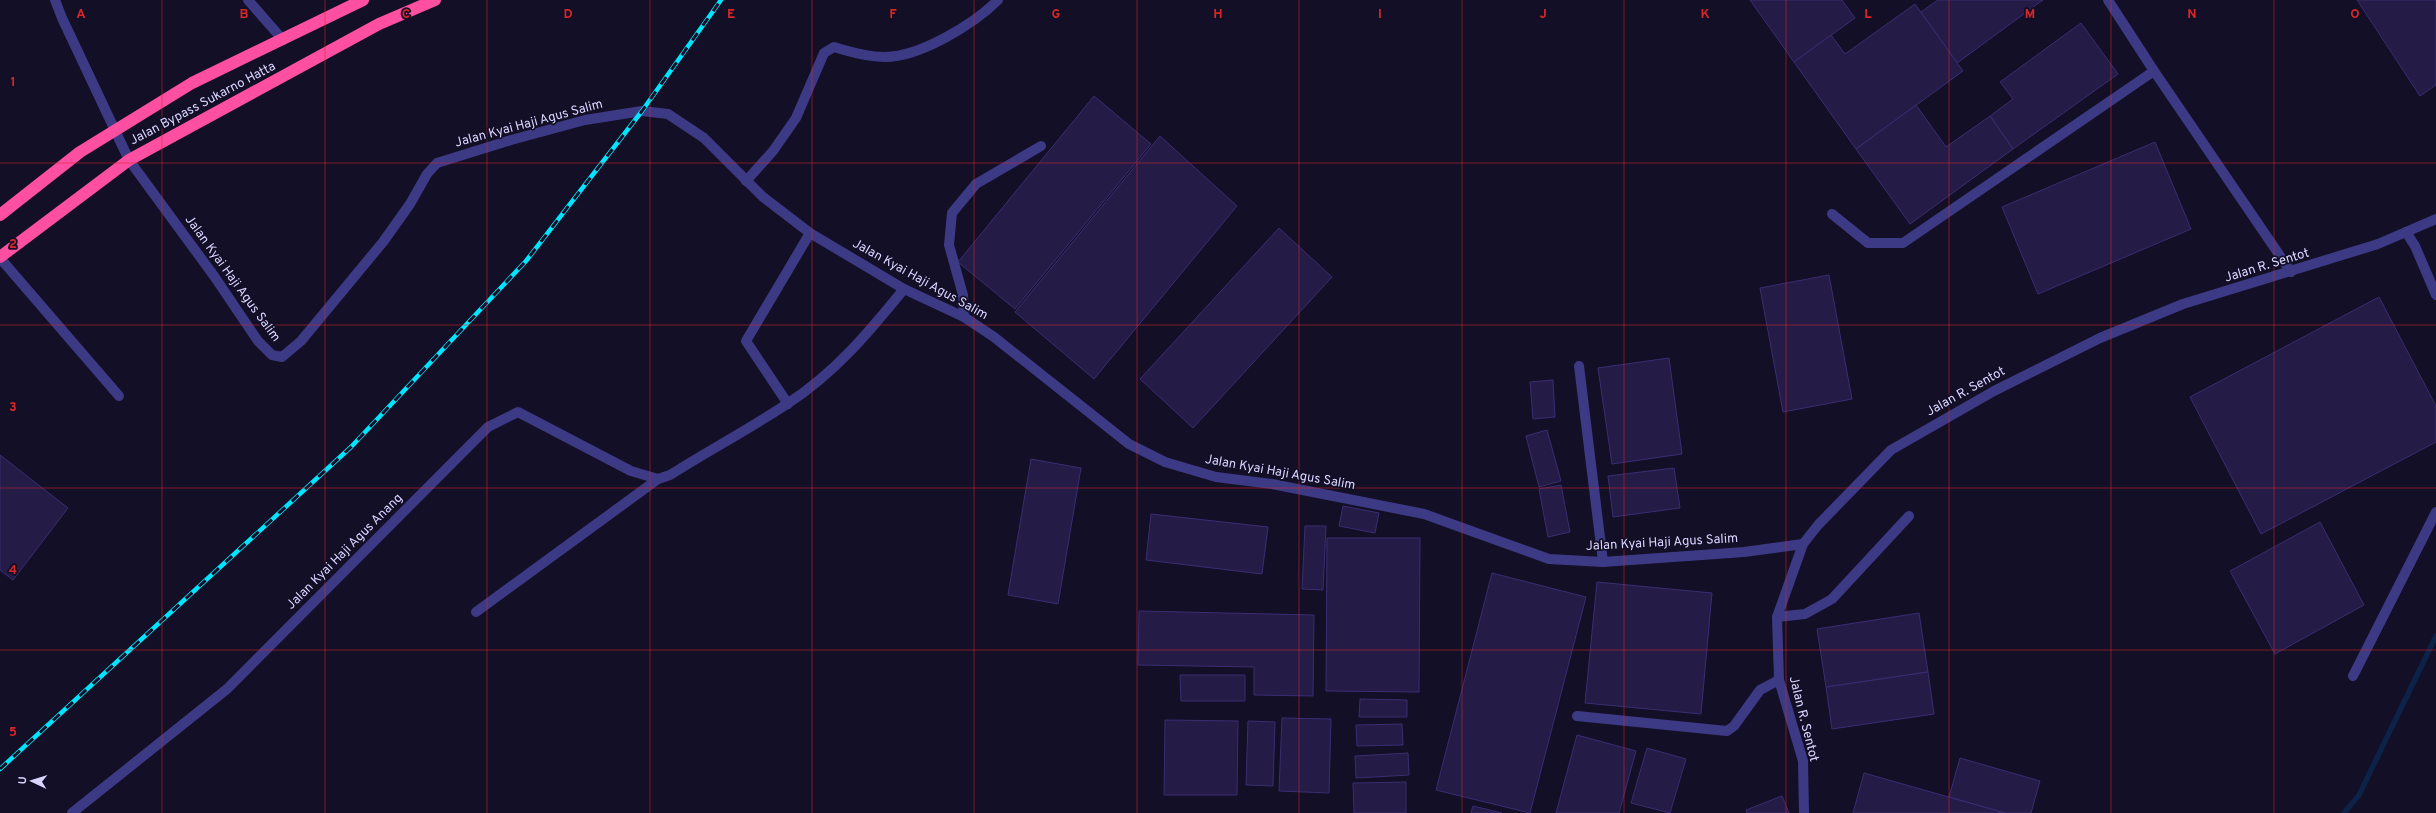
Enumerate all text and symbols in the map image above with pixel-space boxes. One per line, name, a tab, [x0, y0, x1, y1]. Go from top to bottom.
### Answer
text: A	[76, 7, 86, 23]
text: B	[240, 7, 249, 23]
text: C	[402, 7, 410, 23]
text: D	[563, 7, 573, 23]
text: E	[727, 7, 735, 23]
text: F	[889, 7, 897, 23]
text: G	[1052, 7, 1061, 23]
text: H	[1213, 7, 1223, 23]
text: I	[1378, 7, 1382, 23]
text: J	[1539, 7, 1547, 23]
text: K	[1700, 7, 1710, 23]
text: L	[1864, 7, 1872, 23]
text: M	[2025, 7, 2035, 23]
text: N	[2187, 7, 2197, 23]
text: O	[2350, 7, 2360, 23]
street label: Jalan Bypass Sukarno Hatta	[127, 59, 279, 149]
text: 1	[10, 75, 16, 91]
street label: Jalan Kyai Haji Agus Salim	[453, 97, 605, 151]
street label: Jalan Kyai Haji Agus Salim	[181, 213, 283, 345]
street label: Jalan Kyai Haji Agus Salim	[849, 236, 991, 324]
text: 2	[9, 237, 17, 253]
street label: Jalan R. Sentot	[2223, 245, 2311, 286]
street label: Jalan R. Sentot	[1924, 364, 2008, 420]
text: 3	[9, 400, 17, 416]
street label: Jalan Kyai Haji Agus Salim	[1204, 452, 1356, 494]
street label: Jalan Kyai Haji Agus Anang	[284, 491, 406, 613]
street label: Jalan Kyai Haji Agus Salim	[1585, 531, 1739, 555]
text: 4	[9, 563, 17, 579]
street label: Jalan R. Sentot	[1785, 674, 1821, 764]
text: 5	[9, 725, 17, 741]
north arrow	[12, 761, 52, 801]
text: U	[16, 776, 30, 785]

